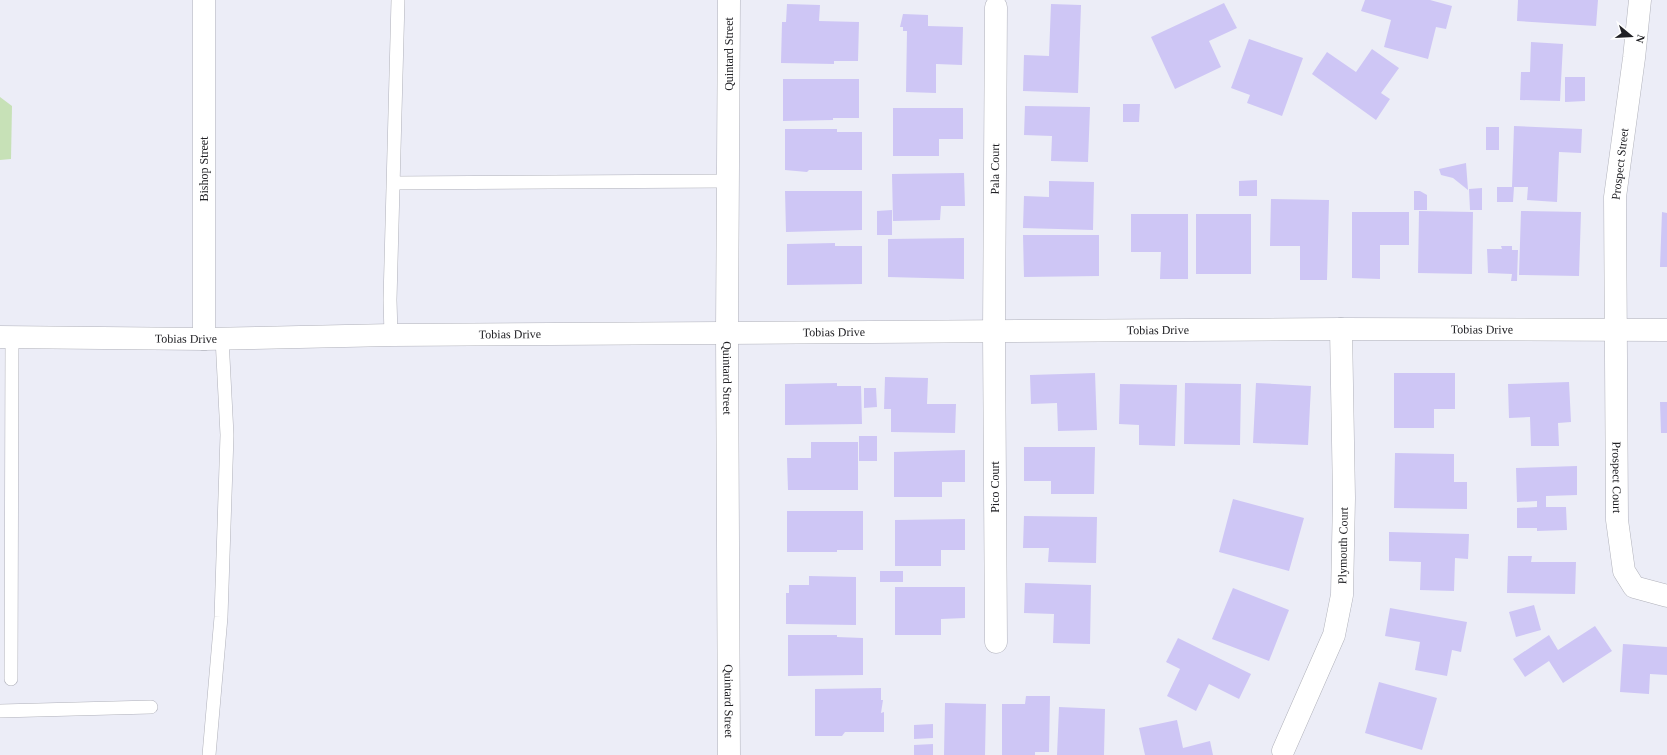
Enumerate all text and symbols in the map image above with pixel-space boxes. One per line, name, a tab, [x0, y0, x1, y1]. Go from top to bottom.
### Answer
north arrow	[1611, 16, 1651, 56]
street label: Quintard Street	[722, 17, 736, 91]
text: N	[1634, 33, 1647, 45]
street label: Prospect Street	[1609, 127, 1631, 201]
street label: Bishop Street	[197, 136, 211, 202]
street label: Pala Court	[988, 143, 1002, 195]
street label: Tobias Drive	[1451, 322, 1513, 337]
street label: Tobias Drive	[1127, 323, 1189, 337]
street label: Tobias Drive	[803, 325, 865, 339]
street label: Tobias Drive	[479, 327, 541, 341]
street label: Tobias Drive	[155, 332, 217, 346]
street label: Quintard Street	[720, 341, 734, 416]
street label: Prospect Court	[1610, 441, 1624, 514]
street label: Pico Court	[988, 461, 1002, 513]
street label: Plymouth Court	[1335, 506, 1351, 584]
street label: Quintard Street	[722, 664, 736, 739]

